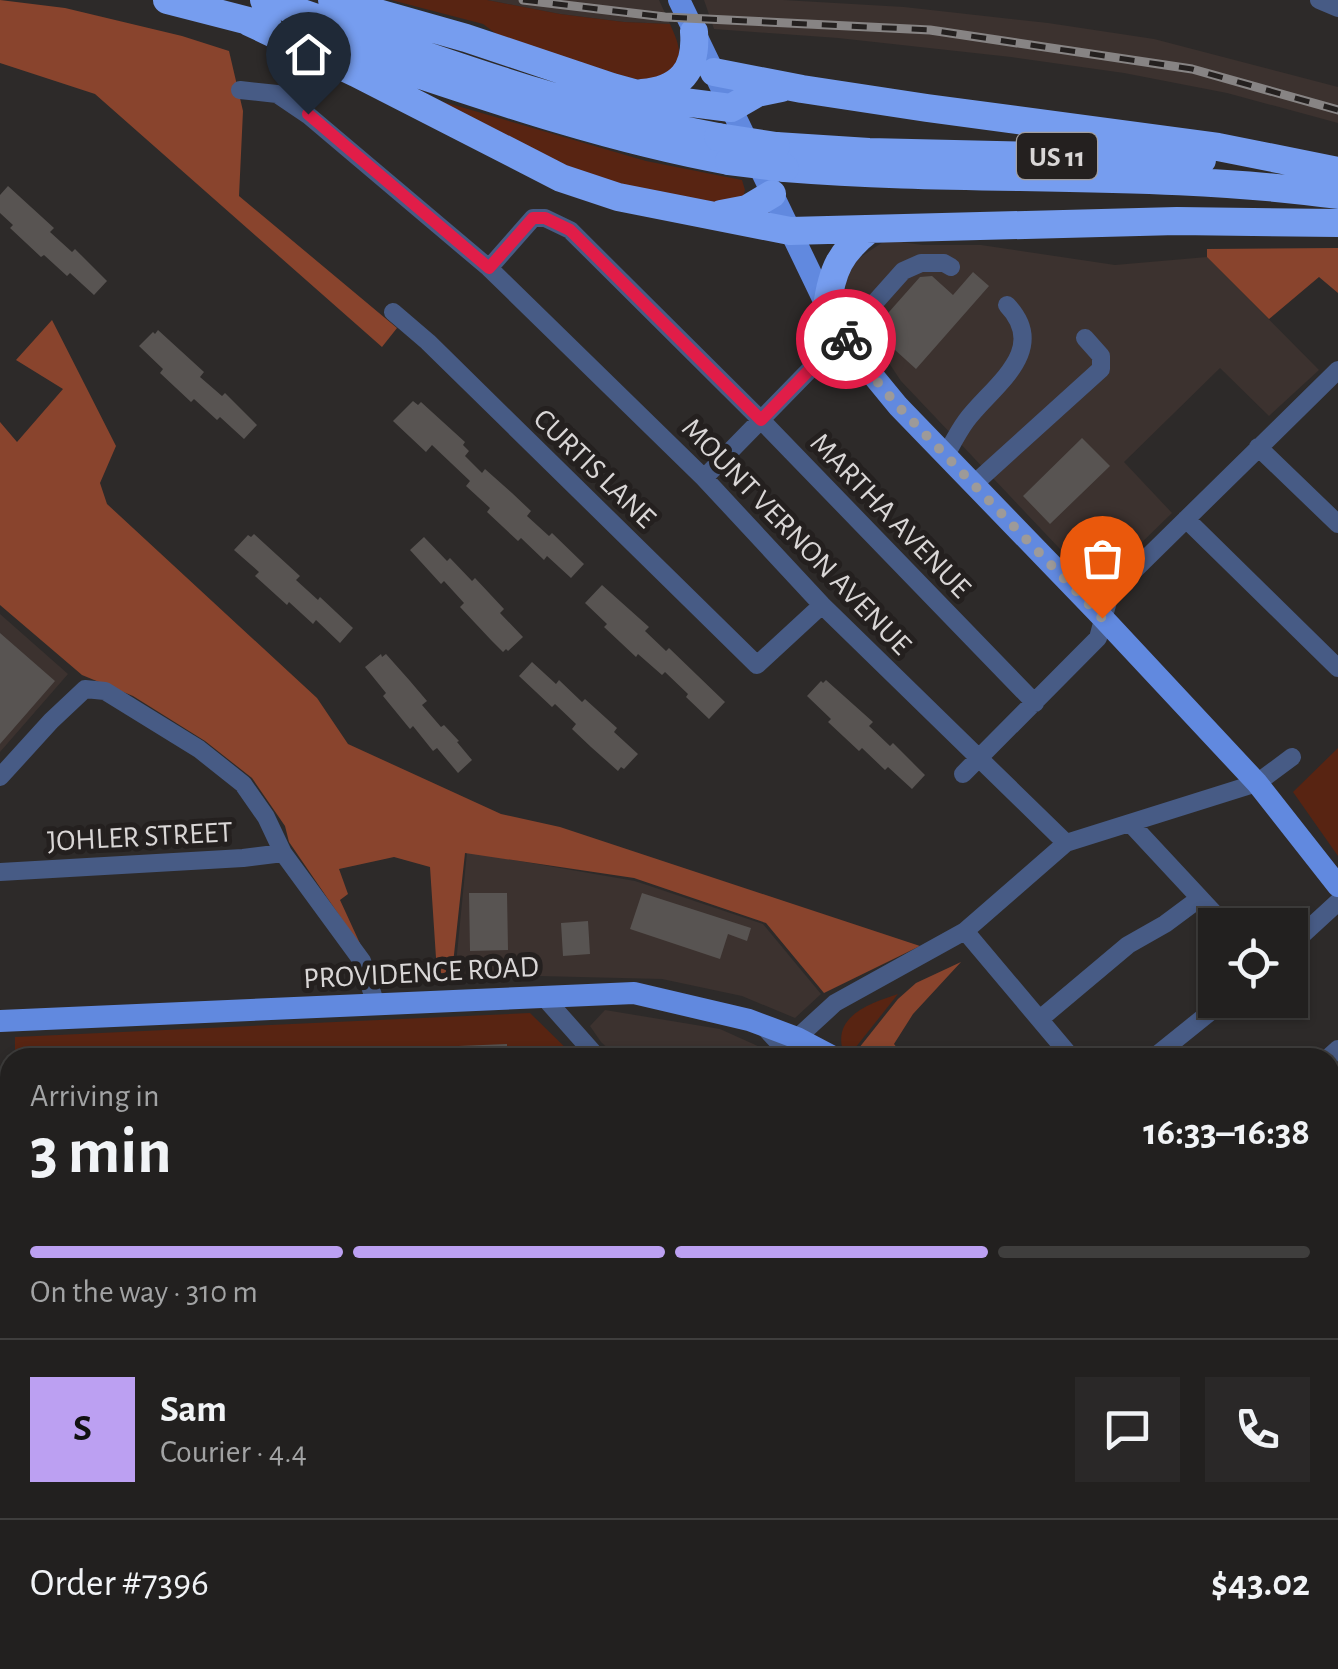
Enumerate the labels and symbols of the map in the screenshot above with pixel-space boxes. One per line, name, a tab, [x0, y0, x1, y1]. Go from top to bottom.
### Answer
pin	[266, 12, 351, 115]
road number: US 11	[1017, 133, 1097, 179]
courier	[796, 289, 896, 389]
street label: CURTIS LANE	[528, 404, 661, 534]
street label: MOUNT VERNON AVENUE	[676, 413, 917, 661]
street label: MARTHA AVENUE	[805, 428, 976, 604]
pin	[1060, 516, 1145, 619]
street label: JOHLER STREET	[47, 817, 234, 857]
street label: PROVIDENCE ROAD	[302, 952, 540, 994]

